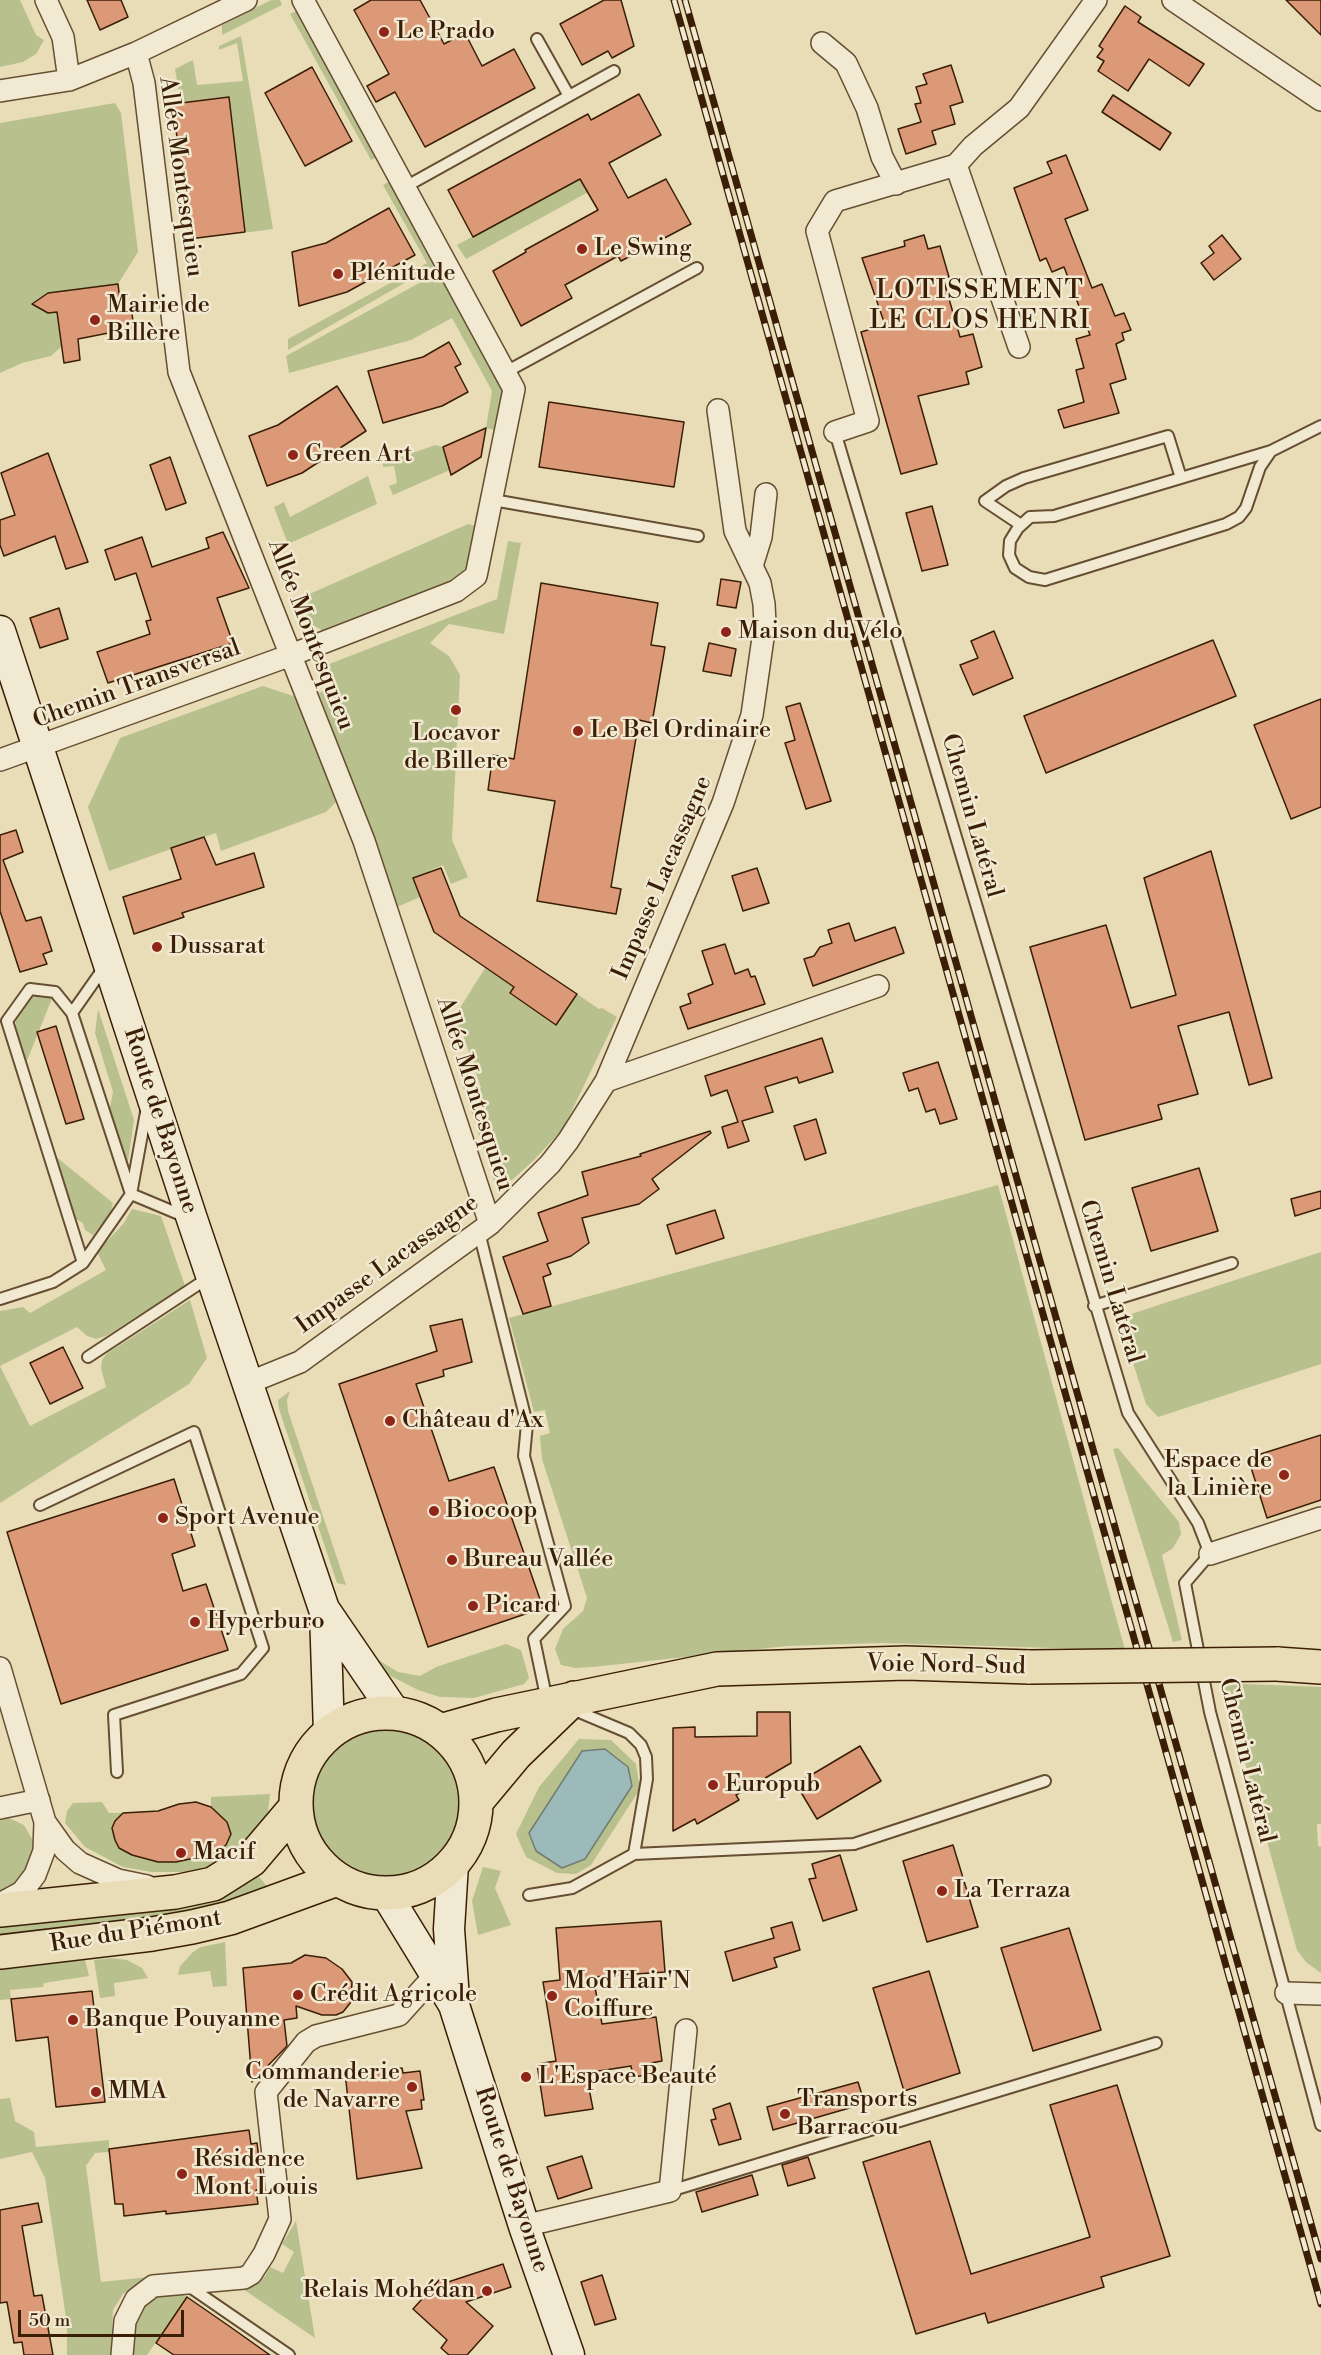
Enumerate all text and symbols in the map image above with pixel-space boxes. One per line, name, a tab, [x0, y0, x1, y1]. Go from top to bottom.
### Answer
place label: Le Prado	[396, 18, 495, 46]
marker: Le Prado	[377, 25, 391, 39]
street label: Allée Montesquieu	[152, 75, 208, 279]
place label: Le Swing	[594, 235, 692, 263]
marker: Le Swing	[575, 242, 589, 256]
place label: Plénitude	[350, 260, 456, 288]
marker: Plénitude	[331, 267, 345, 281]
district label: LOTISSEMENT LE CLOS HENRI	[869, 276, 1091, 338]
place label: Mairie de Billère	[107, 292, 210, 348]
marker: Mairie de Billère	[88, 313, 102, 327]
place label: Green Art	[305, 441, 412, 469]
marker: Green Art	[286, 448, 300, 462]
street label: Allée Montesquieu	[260, 536, 360, 734]
place label: Maison du Vélo	[738, 618, 903, 646]
marker: Maison du Vélo	[719, 625, 733, 639]
street label: Chemin Transversal	[29, 634, 245, 736]
marker: Locavor de Billere	[449, 703, 463, 717]
place label: Le Bel Ordinaire	[590, 717, 771, 745]
place label: Locavor de Billere	[404, 720, 508, 776]
marker: Le Bel Ordinaire	[571, 724, 585, 738]
street label: Chemin Latéral	[934, 731, 1008, 901]
street label: Impasse Lacassagne	[607, 772, 719, 984]
place label: Dussarat	[169, 933, 265, 961]
marker: Dussarat	[150, 940, 164, 954]
street label: Allée Montesquieu	[429, 993, 519, 1195]
street label: Route de Bayonne	[116, 1024, 204, 1218]
street label: Impasse Lacassagne	[291, 1189, 485, 1341]
street label: Chemin Latéral	[1072, 1197, 1148, 1367]
place label: Château d'Ax	[402, 1407, 544, 1435]
marker: Château d'Ax	[383, 1414, 397, 1428]
place label: Espace de la Linière	[1164, 1447, 1272, 1503]
marker: Espace de la Linière	[1277, 1468, 1291, 1482]
place label: Biocoop	[446, 1497, 537, 1525]
place label: Sport Avenue	[175, 1504, 320, 1532]
marker: Biocoop	[427, 1504, 441, 1518]
marker: Sport Avenue	[156, 1511, 170, 1525]
place label: Bureau Vallée	[464, 1546, 613, 1574]
marker: Bureau Vallée	[445, 1553, 459, 1567]
place label: Picard	[485, 1592, 557, 1620]
marker: Picard	[466, 1599, 480, 1613]
place label: Hyperburo	[207, 1608, 325, 1636]
marker: Hyperburo	[188, 1615, 202, 1629]
street label: Voie Nord-Sud	[866, 1650, 1026, 1682]
street label: Chemin Latéral	[1212, 1675, 1280, 1847]
place label: Europub	[725, 1771, 820, 1799]
marker: Europub	[706, 1778, 720, 1792]
place label: Macif	[193, 1839, 255, 1867]
marker: Macif	[174, 1846, 188, 1860]
place label: La Terraza	[954, 1877, 1071, 1905]
marker: La Terraza	[935, 1884, 949, 1898]
street label: Rue du Piémont	[48, 1904, 224, 1960]
place label: Mod'Hair'N Coiffure	[564, 1968, 691, 2024]
place label: Crédit Agricole	[310, 1981, 477, 2009]
marker: Crédit Agricole	[291, 1988, 305, 2002]
marker: Mod'Hair'N Coiffure	[545, 1989, 559, 2003]
place label: Banque Pouyanne	[85, 2006, 280, 2034]
marker: Banque Pouyanne	[66, 2013, 80, 2027]
place label: Commanderie de Navarre	[245, 2059, 400, 2115]
place label: L'Espace Beauté	[538, 2063, 717, 2091]
marker: L'Espace Beauté	[519, 2070, 533, 2084]
place label: MMA	[108, 2078, 167, 2106]
marker: Commanderie de Navarre	[405, 2080, 419, 2094]
street label: Route de Bayonne	[467, 2083, 555, 2277]
marker: MMA	[89, 2085, 103, 2099]
place label: Transports Barracou	[797, 2086, 918, 2142]
marker: Transports Barracou	[778, 2107, 792, 2121]
place label: Résidence Mont Louis	[194, 2146, 318, 2202]
marker: Résidence Mont Louis	[175, 2167, 189, 2181]
place label: Relais Mohédan	[303, 2277, 475, 2305]
marker: Relais Mohédan	[480, 2284, 494, 2298]
scale bar	[21, 2298, 188, 2336]
text: 50 m	[29, 2309, 70, 2332]

